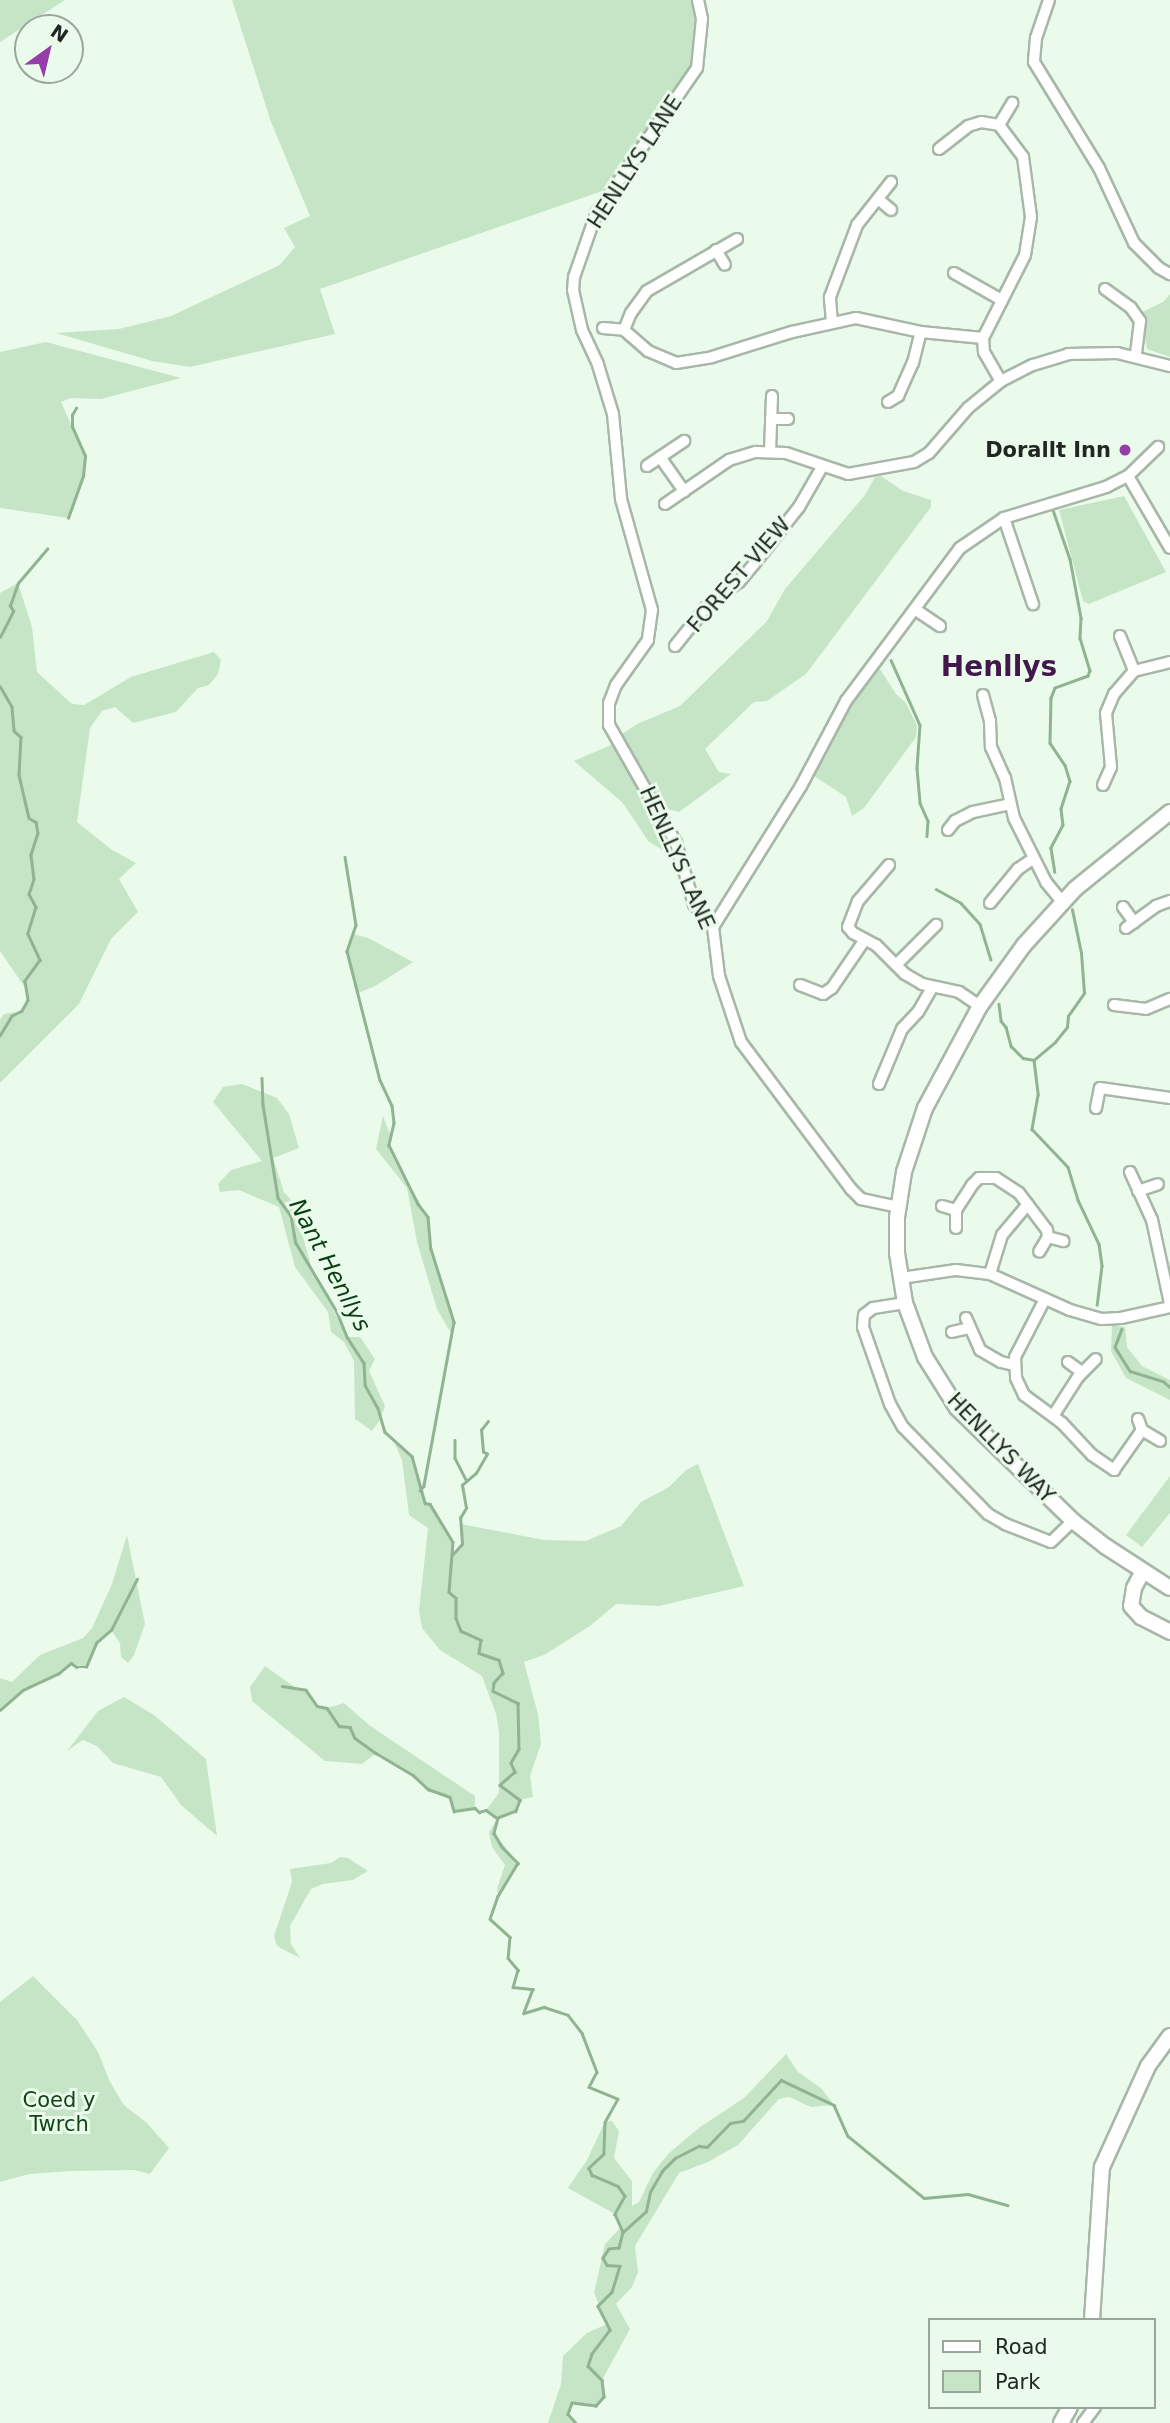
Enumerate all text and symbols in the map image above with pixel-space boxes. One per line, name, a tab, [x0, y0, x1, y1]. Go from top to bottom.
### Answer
north arrow	[14, 14, 84, 84]
text: N	[47, 20, 72, 47]
street label: HENLLYS LANE	[583, 91, 687, 233]
place label: Dorallt Inn	[985, 437, 1111, 463]
marker: Dorallt Inn	[1117, 442, 1133, 458]
street label: FOREST VIEW	[682, 512, 796, 638]
district label: Henllys	[941, 650, 1057, 684]
street label: HENLLYS LANE	[634, 783, 720, 933]
water label: Nant Henllys	[283, 1194, 377, 1336]
street label: HENLLYS WAY	[942, 1388, 1060, 1508]
park label: Coed y Twrch	[23, 2087, 95, 2137]
legend	[928, 2318, 1156, 2409]
text: Road	[995, 2335, 1048, 2359]
text: Park	[995, 2370, 1040, 2394]

